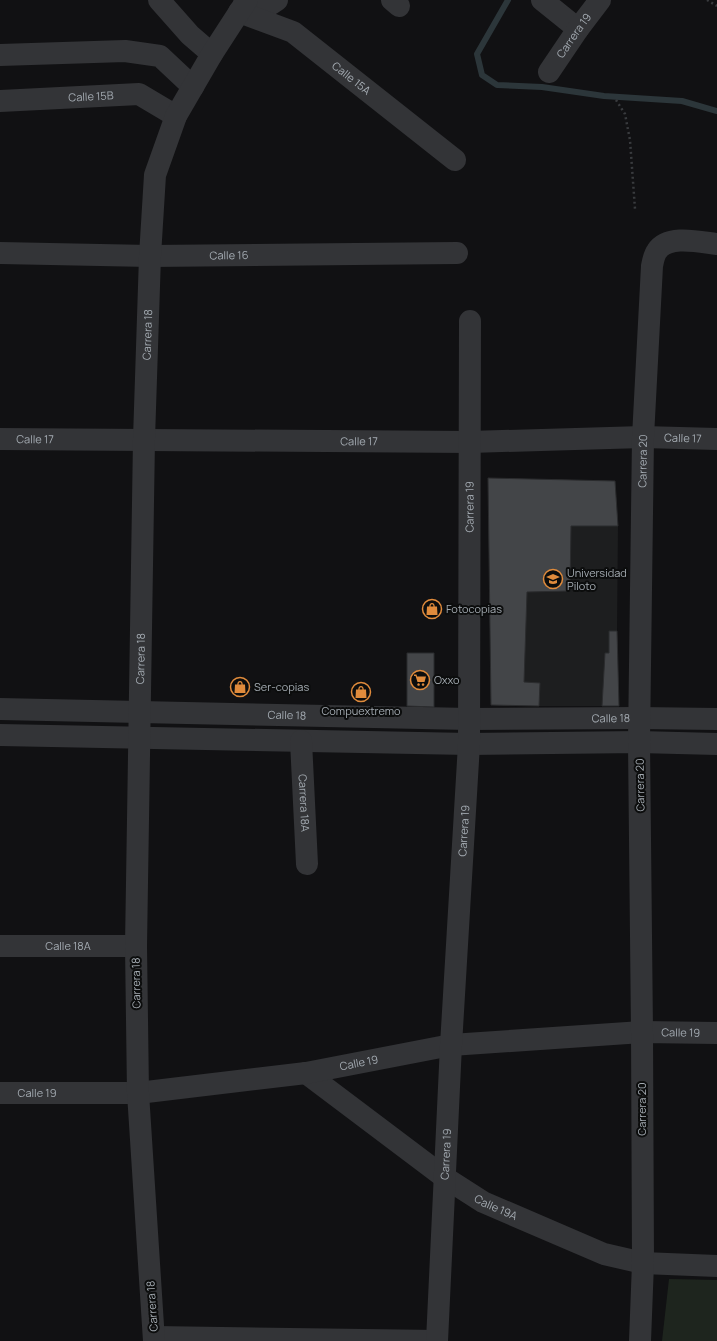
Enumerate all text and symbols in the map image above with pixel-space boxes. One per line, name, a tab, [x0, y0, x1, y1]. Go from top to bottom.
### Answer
street label: Carrera 19	[553, 10, 594, 61]
street label: Calle 15A	[329, 58, 374, 98]
street label: Calle 15B	[68, 87, 114, 105]
street label: Calle 16	[209, 247, 249, 262]
street label: Carrera 18	[139, 309, 155, 360]
street label: Calle 17	[664, 430, 702, 446]
street label: Calle 17	[16, 431, 54, 446]
street label: Calle 17	[340, 433, 378, 448]
street label: Carrera 20	[634, 434, 650, 488]
street label: Carrera 19	[461, 481, 477, 533]
place label: Universidad Piloto	[567, 565, 627, 593]
school or university icon: Universidad Piloto	[542, 568, 564, 590]
shop icon: Fotocopias	[421, 598, 443, 620]
place label: Fotocopias	[446, 601, 502, 616]
street label: Carrera 18	[132, 633, 148, 684]
supermarket icon: Oxxo	[409, 669, 431, 691]
place label: Oxxo	[434, 672, 460, 687]
shop icon: Ser-copias	[229, 676, 251, 698]
place label: Ser-copias	[254, 679, 309, 694]
shop icon: Compuextremo	[350, 681, 372, 703]
place label: Compuextremo	[321, 703, 401, 718]
street label: Calle 18	[268, 707, 306, 723]
street label: Calle 18	[592, 710, 630, 725]
street label: Carrera 20	[632, 758, 647, 812]
street label: Carrera 18A	[296, 774, 313, 832]
street label: Carrera 19	[454, 804, 472, 857]
street label: Calle 18A	[45, 938, 91, 953]
street label: Carrera 18	[128, 957, 143, 1009]
street label: Calle 19	[661, 1024, 700, 1040]
street label: Calle 19	[338, 1051, 379, 1073]
street label: Carrera 20	[634, 1082, 649, 1136]
street label: Calle 19	[18, 1085, 57, 1100]
street label: Carrera 19	[437, 1128, 454, 1180]
street label: Calle 19A	[472, 1190, 520, 1223]
street label: Carrera 18	[142, 1280, 161, 1332]

